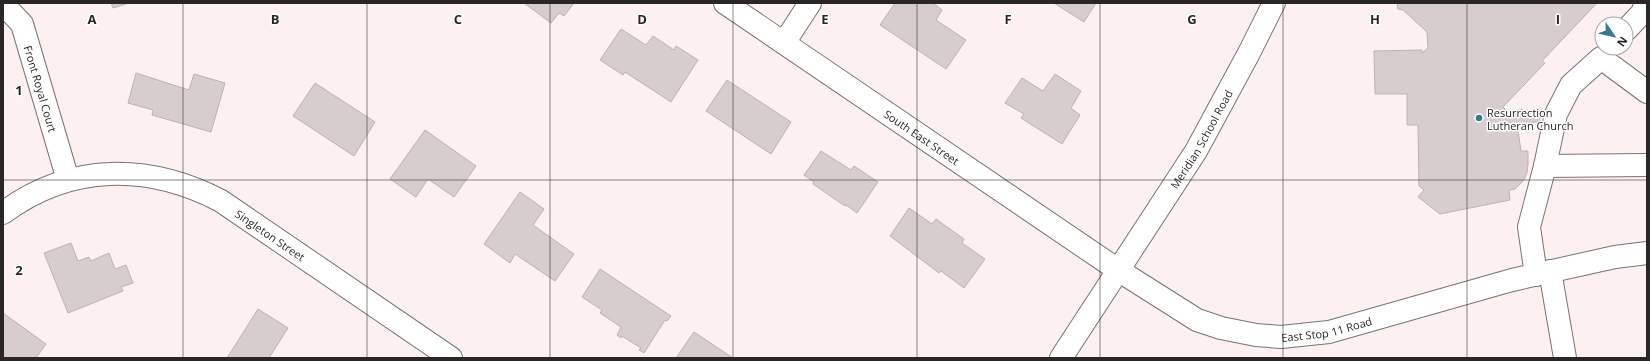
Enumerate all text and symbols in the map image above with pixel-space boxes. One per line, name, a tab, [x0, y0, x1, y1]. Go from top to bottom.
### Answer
text: A	[88, 10, 97, 28]
text: B	[271, 10, 280, 28]
text: C	[454, 10, 462, 28]
text: D	[637, 10, 647, 28]
text: E	[821, 10, 829, 28]
text: F	[1004, 10, 1012, 28]
text: G	[1187, 10, 1197, 28]
text: H	[1370, 10, 1380, 28]
text: I	[1556, 10, 1560, 28]
north arrow	[1594, 16, 1634, 56]
text: N	[1614, 34, 1631, 50]
street label: Front Royal Court	[21, 43, 61, 134]
text: 1	[15, 81, 23, 99]
street label: Meridian School Road	[1166, 87, 1235, 191]
place label: Resurrection Lutheran Church	[1487, 105, 1573, 133]
street label: South East Street	[881, 106, 963, 168]
marker: Resurrection Lutheran Church	[1474, 113, 1484, 123]
street label: Singleton Street	[233, 206, 308, 264]
text: 2	[15, 261, 23, 279]
street label: East Stop 11 Road	[1280, 313, 1374, 344]

